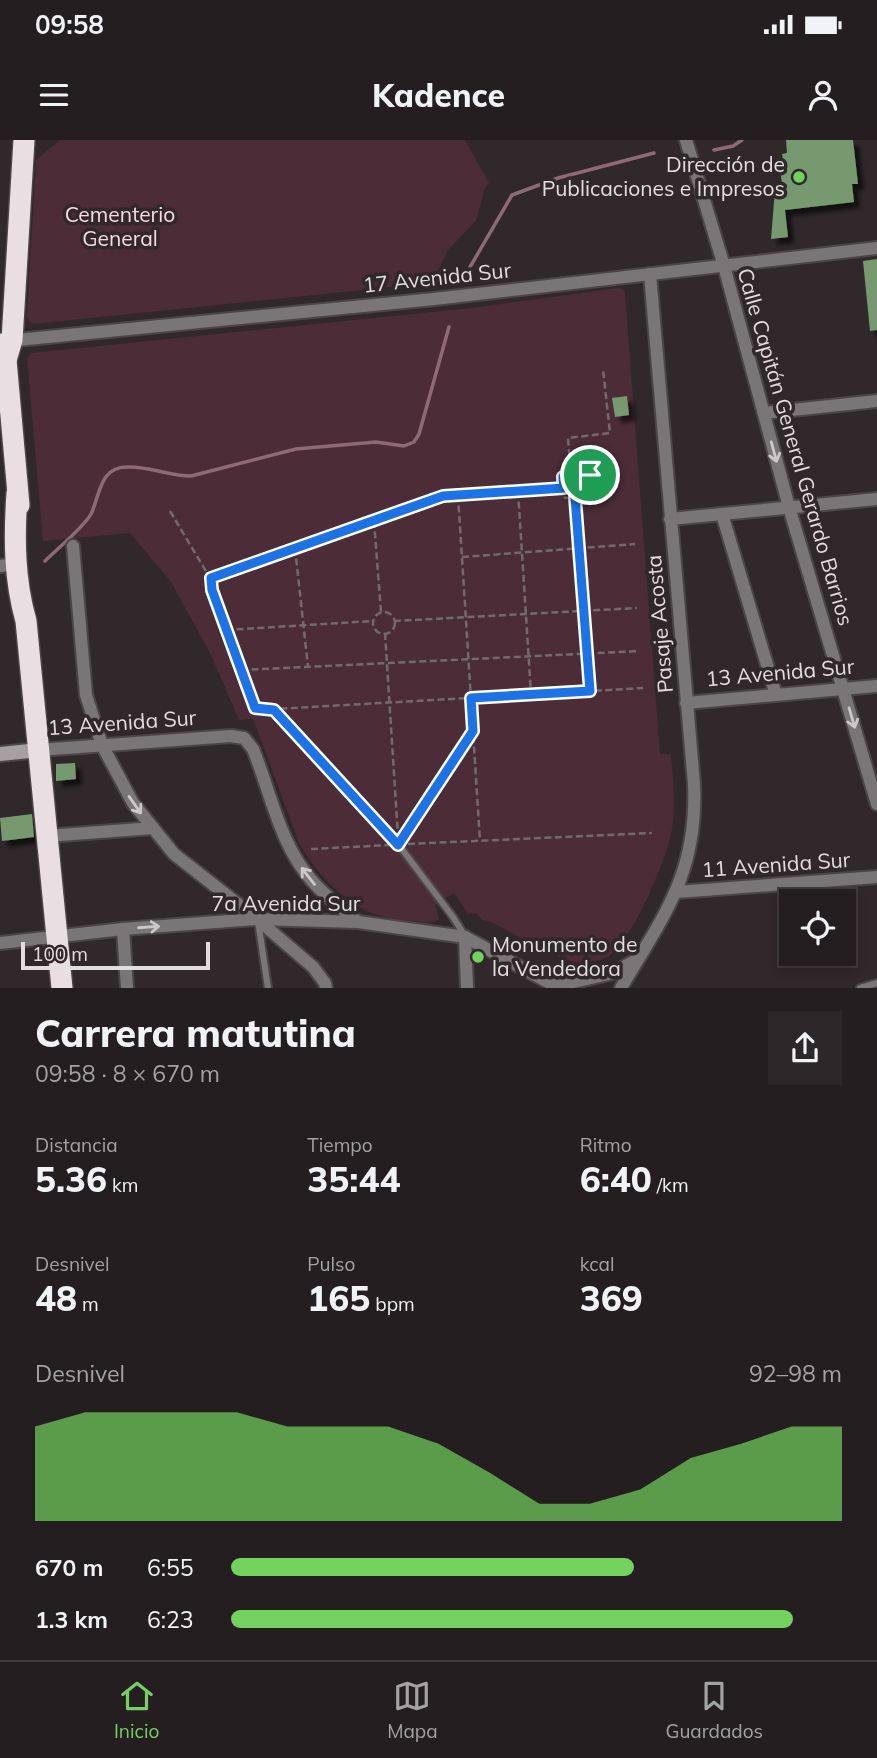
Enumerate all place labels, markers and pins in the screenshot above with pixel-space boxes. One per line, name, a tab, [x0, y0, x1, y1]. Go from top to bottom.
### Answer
place label: Dirección de Publicaciones e Impresos	[542, 151, 785, 201]
marker: Dirección de Publicaciones e Impresos	[791, 169, 807, 185]
pin	[560, 445, 620, 505]
place label: Monumento de la Vendedora	[492, 931, 637, 981]
marker: Monumento de la Vendedora	[470, 949, 486, 965]

